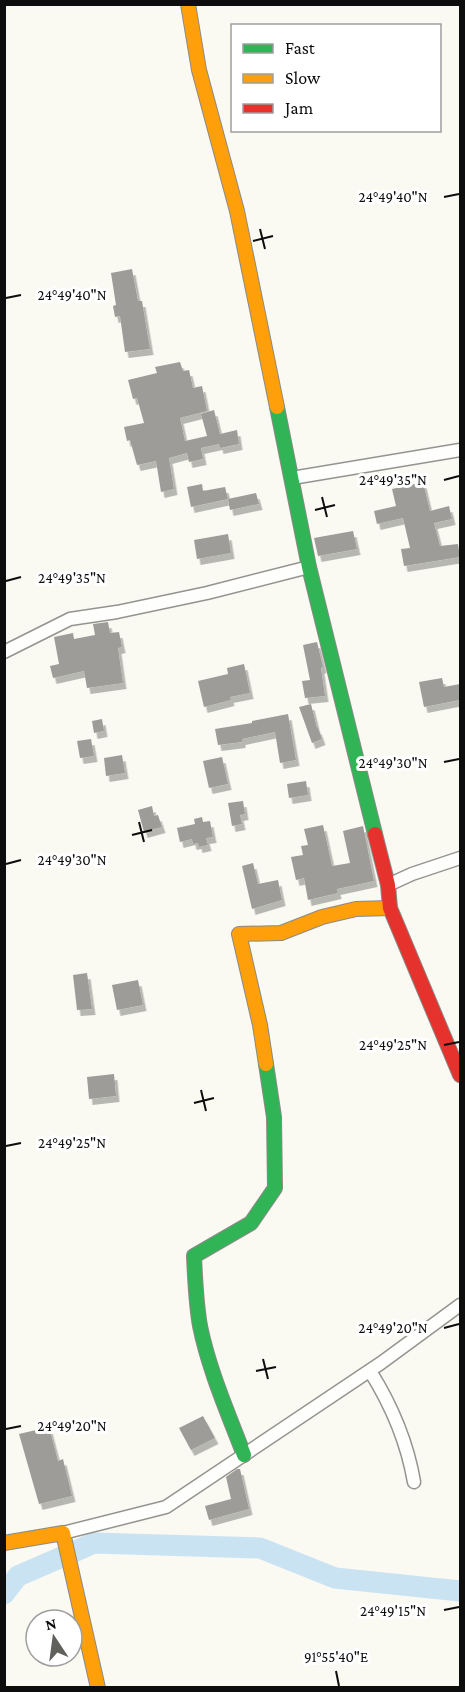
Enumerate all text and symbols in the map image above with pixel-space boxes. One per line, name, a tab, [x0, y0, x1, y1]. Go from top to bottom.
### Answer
legend	[231, 24, 441, 132]
text: Fast	[285, 38, 316, 58]
text: Slow	[285, 68, 321, 88]
text: Jam	[283, 98, 314, 118]
text: 24°49'40"N	[358, 189, 428, 205]
text: 24°49'40"N	[37, 287, 107, 303]
text: 24°49'35"N	[359, 472, 427, 488]
text: 24°49'35"N	[38, 570, 106, 586]
text: 24°49'30"N	[358, 755, 428, 771]
text: 24°49'30"N	[37, 852, 107, 868]
text: 24°49'25"N	[359, 1037, 427, 1053]
text: 24°49'25"N	[38, 1135, 106, 1151]
text: 24°49'20"N	[358, 1320, 428, 1336]
text: 24°49'20"N	[37, 1418, 107, 1434]
text: 24°49'15"N	[360, 1603, 426, 1619]
north arrow	[24, 1608, 84, 1668]
text: N	[44, 1614, 58, 1633]
text: 91°55'40"E	[304, 1649, 368, 1665]

